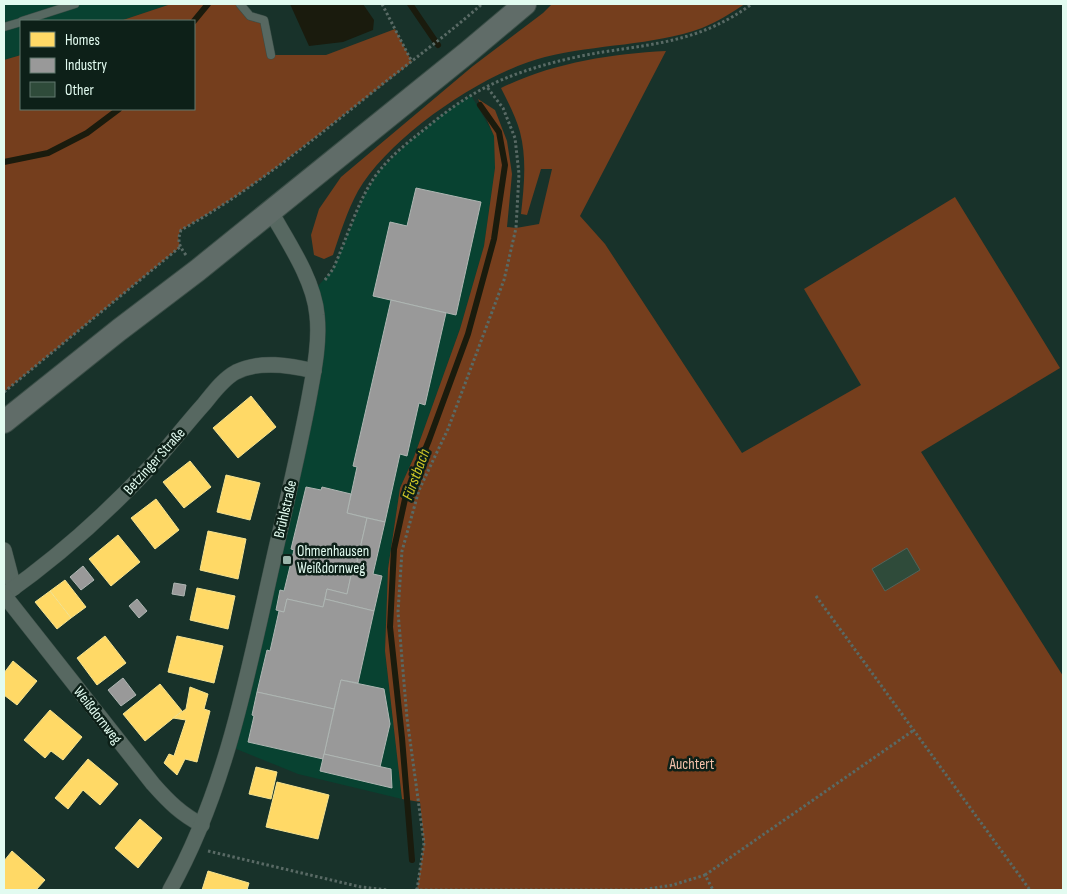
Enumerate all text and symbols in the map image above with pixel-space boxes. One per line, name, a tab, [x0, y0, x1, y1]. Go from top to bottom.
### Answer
legend	[20, 20, 195, 110]
text: Homes	[65, 31, 100, 50]
text: Industry	[65, 56, 107, 75]
text: Other	[65, 81, 94, 100]
street label: Betzinger Straße	[119, 424, 189, 499]
water label: Fürstbach	[398, 446, 435, 503]
street label: Brühlstraße	[270, 478, 301, 540]
place label: Ohmenhausen Weißdornweg	[297, 542, 369, 578]
marker: Ohmenhausen Weißdornweg	[281, 554, 293, 566]
street label: Weißdornweg	[69, 683, 126, 748]
park label: Auchtert	[669, 755, 715, 774]

